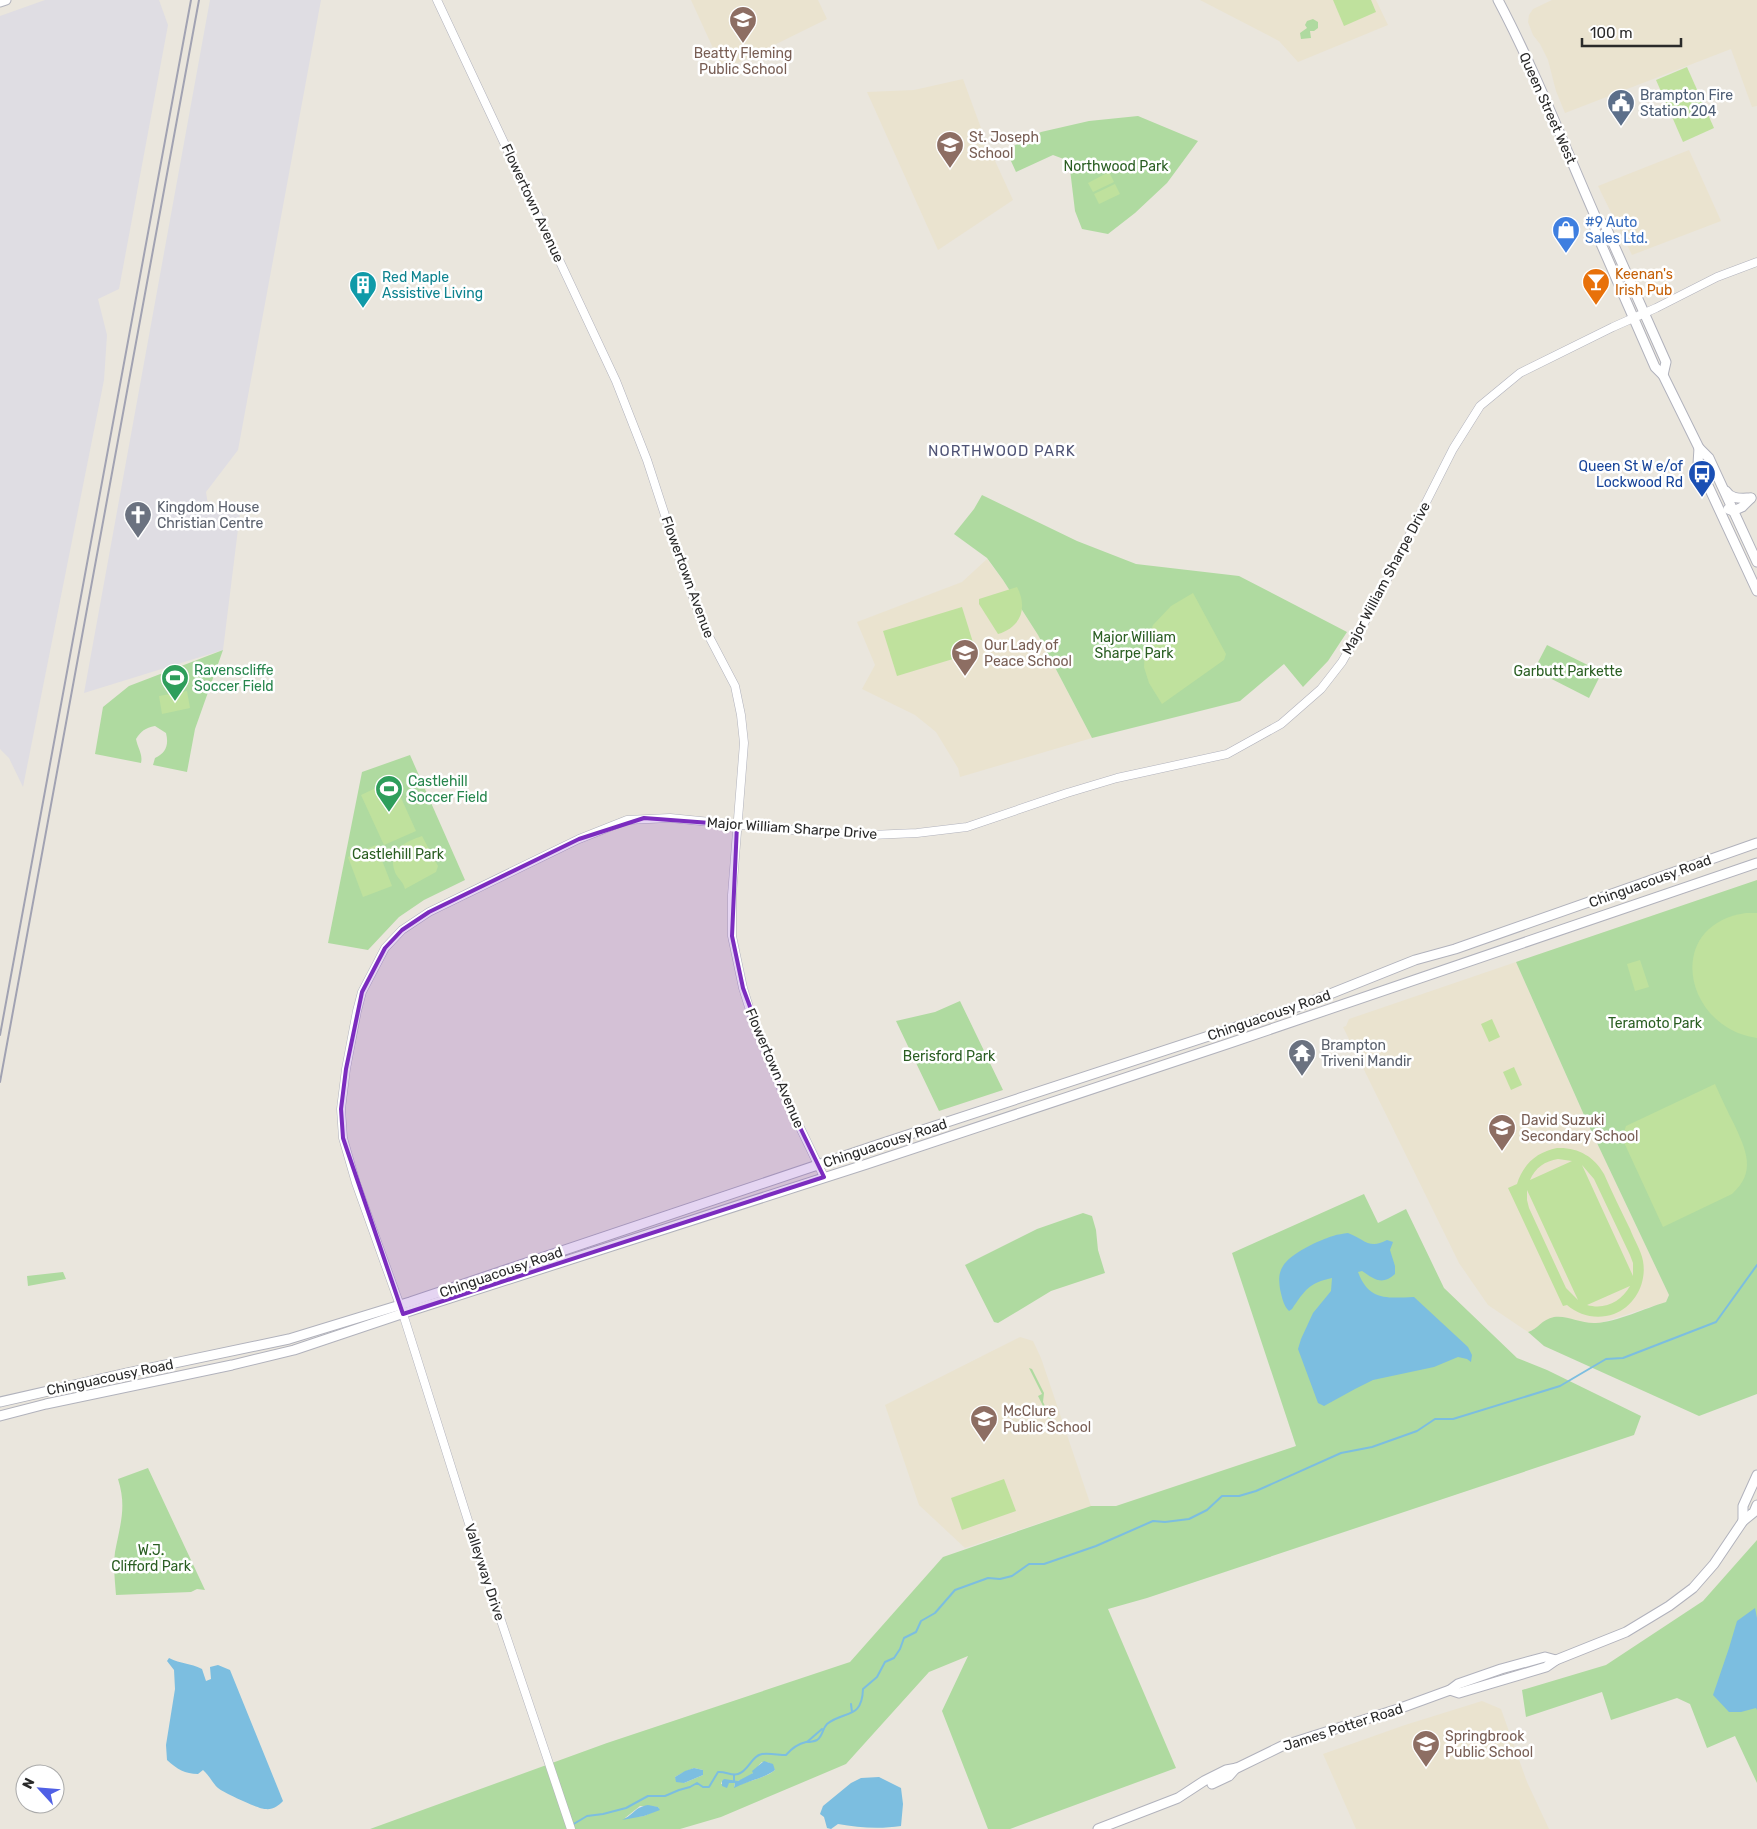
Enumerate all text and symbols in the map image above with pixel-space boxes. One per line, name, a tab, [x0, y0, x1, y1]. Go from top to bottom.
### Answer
school or university icon: Beatty Fleming Public School	[728, 5, 758, 44]
scale bar	[1582, 15, 1681, 47]
text: 100 m	[1590, 24, 1632, 42]
place label: Beatty Fleming Public School	[694, 45, 792, 78]
street label: Queen Street West	[1515, 50, 1580, 167]
place label: Brampton Fire Station 204	[1640, 87, 1733, 120]
public building icon: Brampton Fire Station 204	[1606, 88, 1636, 127]
place label: St. Joseph School	[969, 129, 1039, 162]
school or university icon: St. Joseph School	[935, 130, 965, 169]
street label: Flowertown Avenue	[498, 141, 568, 265]
park label: Northwood Park	[1064, 158, 1169, 175]
place label: #9 Auto Sales Ltd.	[1585, 214, 1648, 247]
shop icon: #9 Auto Sales Ltd.	[1551, 215, 1581, 254]
place label: Keenan's Irish Pub	[1615, 266, 1673, 299]
bar icon: Keenan's Irish Pub	[1581, 267, 1611, 306]
place label: Red Maple Assistive Living	[382, 269, 483, 302]
building icon: Red Maple Assistive Living	[348, 270, 378, 309]
district label: NORTHWOOD PARK	[928, 442, 1076, 460]
place label: Queen St W e/of Lockwood Rd	[1579, 458, 1684, 491]
bus stop icon: Queen St W e/of Lockwood Rd	[1687, 459, 1717, 498]
place label: Kingdom House Christian Centre	[157, 499, 263, 532]
street label: Major William Sharpe Drive	[1339, 499, 1434, 658]
church icon: Kingdom House Christian Centre	[123, 500, 153, 539]
street label: Flowertown Avenue	[658, 514, 718, 641]
park label: Major William Sharpe Park	[1092, 629, 1176, 662]
place label: Our Lady of Peace School	[984, 637, 1072, 670]
school or university icon: Our Lady of Peace School	[950, 638, 980, 677]
place label: Ravenscliffe Soccer Field	[194, 662, 274, 695]
sports icon: Ravenscliffe Soccer Field	[160, 663, 190, 702]
park label: Garbutt Parkette	[1513, 663, 1623, 680]
place label: Castlehill Soccer Field	[408, 773, 488, 806]
sports icon: Castlehill Soccer Field	[374, 774, 404, 813]
street label: Major William Sharpe Drive	[706, 814, 878, 843]
park label: Castlehill Park	[352, 846, 445, 863]
street label: Chinguacousy Road	[1587, 851, 1714, 912]
street label: Chinguacousy Road	[1205, 986, 1333, 1045]
street label: Flowertown Avenue	[742, 1006, 808, 1131]
park label: Teramoto Park	[1608, 1015, 1703, 1032]
place label: Brampton Triveni Mandir	[1321, 1037, 1412, 1070]
temple icon: Brampton Triveni Mandir	[1287, 1038, 1317, 1077]
park label: Berisford Park	[903, 1048, 996, 1065]
place label: David Suzuki Secondary School	[1521, 1112, 1638, 1145]
school or university icon: David Suzuki Secondary School	[1487, 1113, 1517, 1152]
street label: Chinguacousy Road	[821, 1115, 949, 1172]
street label: Chinguacousy Road	[437, 1243, 565, 1302]
street label: Chinguacousy Road	[45, 1356, 175, 1399]
place label: McClure Public School	[1003, 1403, 1091, 1436]
school or university icon: McClure Public School	[969, 1404, 999, 1443]
street label: Valleyway Drive	[461, 1521, 508, 1623]
park label: W.J. Clifford Park	[111, 1542, 192, 1575]
street label: James Potter Road	[1281, 1700, 1405, 1755]
place label: Springbrook Public School	[1445, 1728, 1533, 1761]
school or university icon: Springbrook Public School	[1411, 1729, 1441, 1768]
north arrow	[15, 1764, 65, 1814]
text: N	[19, 1775, 39, 1792]

